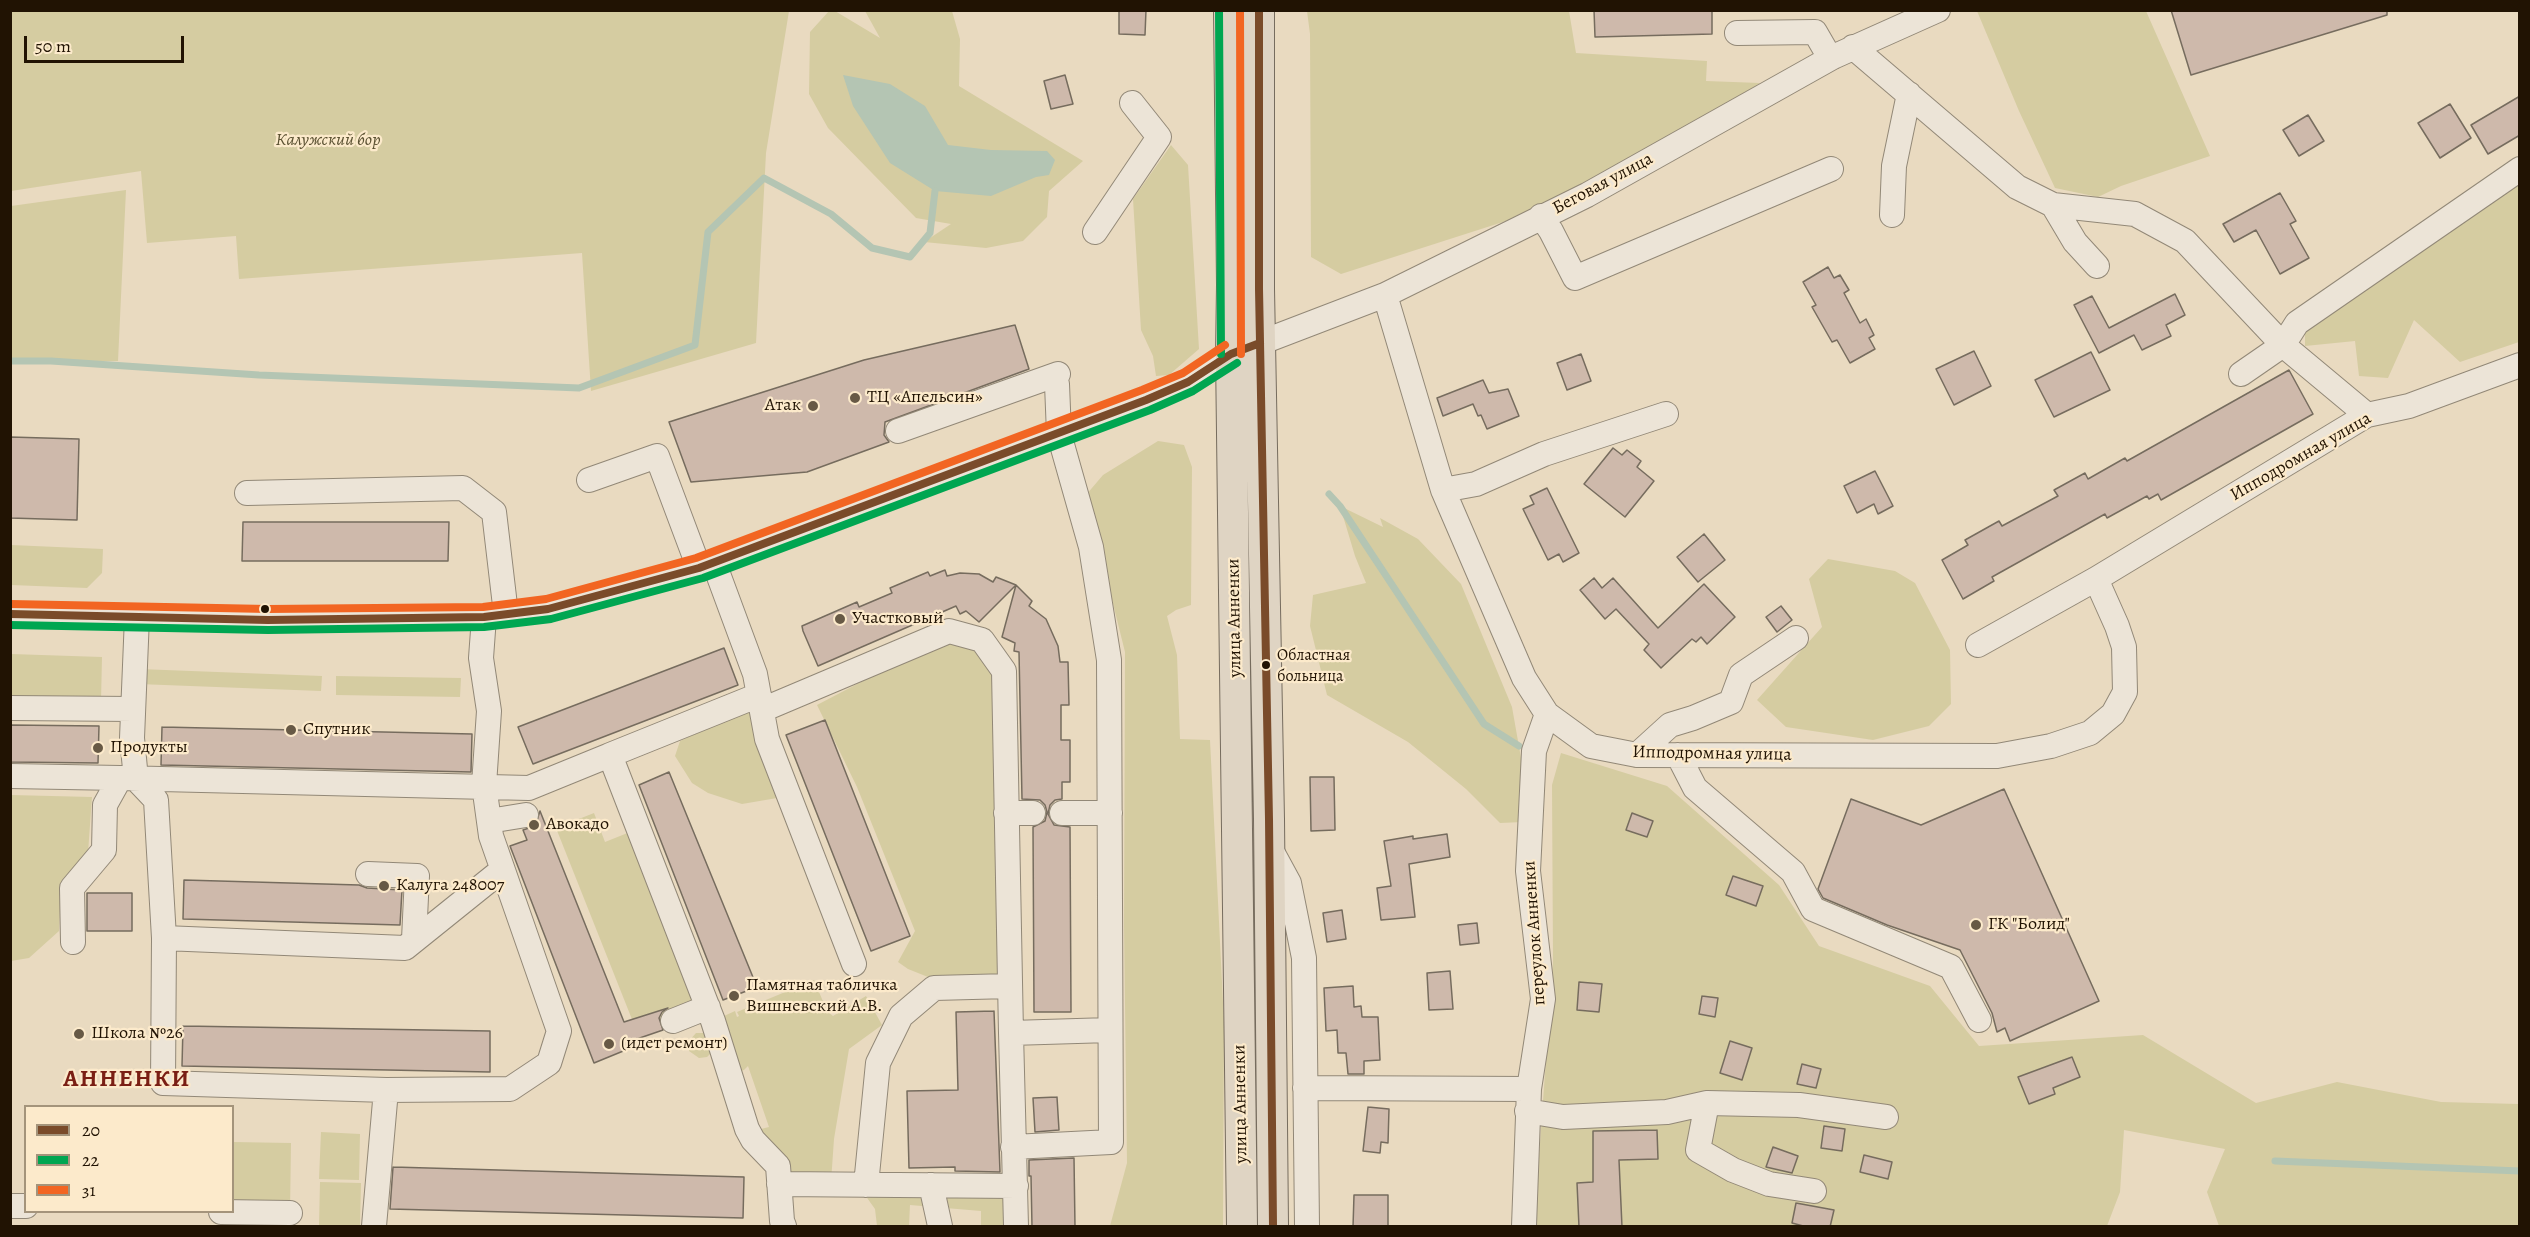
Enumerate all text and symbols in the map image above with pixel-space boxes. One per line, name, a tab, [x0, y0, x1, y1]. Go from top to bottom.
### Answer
scale bar	[27, 24, 188, 62]
text: 50 m	[35, 34, 71, 58]
park label: Калужский бор	[275, 130, 381, 152]
street label: Беговая улица	[1549, 149, 1657, 219]
place label: ТЦ «Апельсин»	[867, 387, 983, 409]
marker: ТЦ «Апельсин»	[848, 391, 862, 405]
place label: Атак	[765, 395, 801, 417]
marker: Атак	[806, 399, 820, 413]
street label: Ипподромная улица	[2227, 408, 2375, 506]
street label: улица Анненки	[1223, 558, 1247, 678]
unlabelled marker	[259, 603, 271, 615]
place label: Участковый	[852, 608, 944, 630]
marker: Участковый	[833, 612, 847, 626]
place label: Областная больница	[1277, 646, 1350, 684]
marker: Областная больница	[1260, 659, 1272, 671]
place label: Спутник	[303, 719, 371, 741]
marker: Спутник	[284, 723, 298, 737]
place label: Продукты	[110, 737, 188, 759]
marker: Продукты	[91, 741, 105, 755]
street label: Ипподромная улица	[1632, 742, 1792, 766]
place label: Авокадо	[546, 814, 609, 836]
marker: Авокадо	[527, 818, 541, 832]
street label: переулок Анненки	[1519, 860, 1551, 1006]
place label: Калуга 248007	[396, 875, 504, 897]
marker: Калуга 248007	[377, 879, 391, 893]
place label: ГК "Болид"	[1988, 914, 2070, 936]
marker: ГК "Болид"	[1969, 918, 1983, 932]
place label: Памятная табличка Вишневский А.В.	[746, 975, 898, 1018]
marker: Памятная табличка Вишневский А.В.	[727, 989, 741, 1003]
place label: Школа №26	[91, 1023, 183, 1045]
marker: Школа №26	[72, 1027, 86, 1041]
place label: (идет ремонт)	[621, 1033, 727, 1055]
marker: (идет ремонт)	[602, 1037, 616, 1051]
street label: улица Анненки	[1229, 1044, 1253, 1164]
district label: АННЕНКИ	[63, 1066, 191, 1094]
legend	[24, 1105, 234, 1213]
text: 20	[82, 1118, 100, 1142]
text: 22	[82, 1148, 99, 1172]
text: 31	[82, 1178, 96, 1202]

